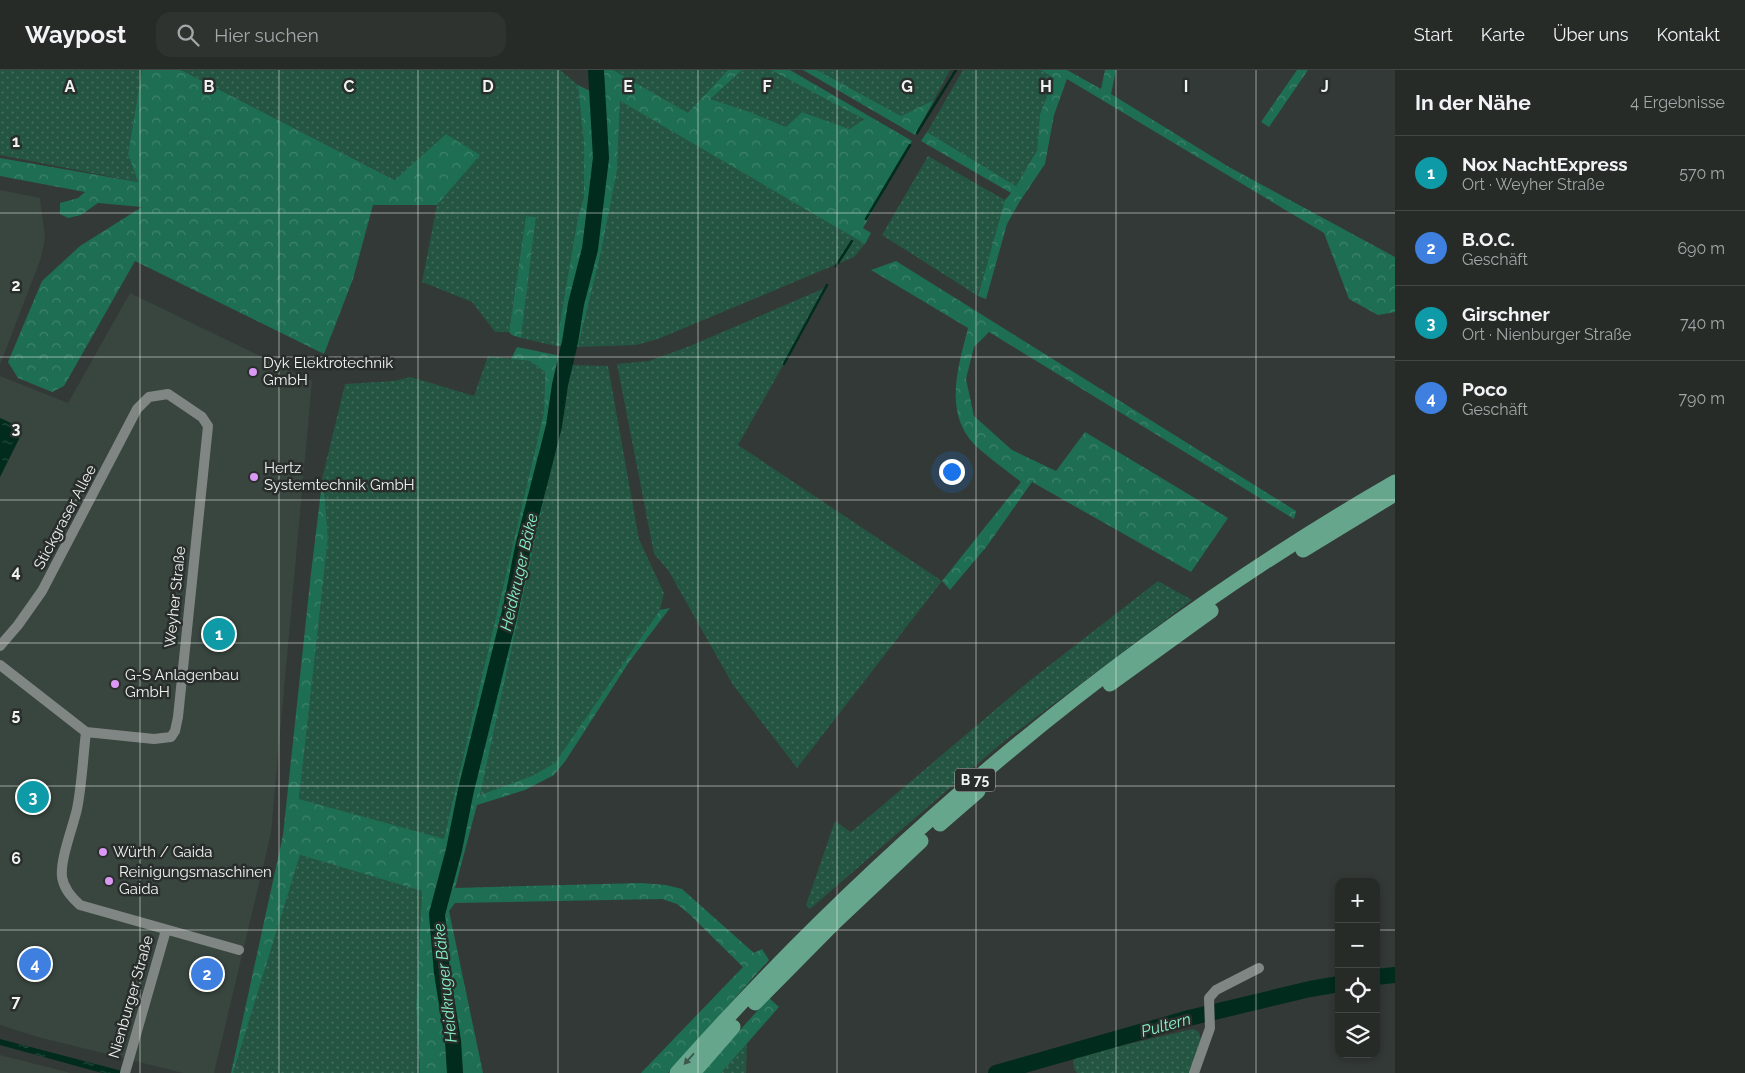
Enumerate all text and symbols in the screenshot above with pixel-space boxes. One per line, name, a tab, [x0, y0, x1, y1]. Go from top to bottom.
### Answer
search box	[156, 12, 506, 57]
text: Waypost	[25, 20, 126, 49]
icon: search	[174, 21, 202, 49]
text: Hier suchen	[214, 24, 319, 46]
text: Start	[1414, 24, 1453, 45]
text: Karte	[1481, 24, 1525, 45]
text: Über uns	[1553, 24, 1628, 45]
text: Kontakt	[1656, 24, 1720, 45]
text: A	[65, 77, 76, 96]
text: B	[204, 77, 215, 96]
text: C	[344, 77, 355, 96]
text: D	[482, 77, 494, 96]
text: E	[623, 77, 633, 96]
text: F	[762, 77, 772, 96]
text: G	[901, 77, 913, 96]
text: H	[1040, 77, 1052, 96]
text: I	[1184, 77, 1188, 96]
text: J	[1321, 77, 1329, 96]
text: In der Nähe	[1415, 90, 1531, 115]
text: 4 Ergebnisse	[1630, 93, 1725, 112]
text: 1	[12, 132, 20, 151]
text: Nox NachtExpress	[1462, 153, 1628, 175]
text: 1	[1427, 164, 1435, 183]
text: 570 m	[1679, 164, 1725, 183]
text: Ort · Weyher Straße	[1462, 175, 1605, 194]
text: B.O.C.	[1462, 228, 1515, 250]
text: 2	[1426, 239, 1436, 258]
text: 690 m	[1677, 239, 1725, 258]
text: Geschäft	[1462, 250, 1528, 269]
text: 2	[11, 276, 21, 295]
text: Girschner	[1462, 303, 1550, 325]
text: 3	[1427, 314, 1435, 333]
text: 740 m	[1680, 314, 1725, 333]
text: Ort · Nienburger Straße	[1462, 325, 1632, 344]
place label: Dyk Elektrotechnik GmbH	[263, 354, 393, 389]
marker: Dyk Elektrotechnik GmbH	[247, 366, 259, 378]
text: Poco	[1462, 378, 1507, 400]
text: 4	[1426, 389, 1436, 408]
text: 790 m	[1679, 389, 1725, 408]
text: Geschäft	[1462, 400, 1528, 419]
text: 3	[12, 419, 21, 438]
place label: Hertz Systemtechnik GmbH	[264, 459, 415, 494]
your location	[939, 459, 965, 485]
street label: Stickgraser Allee	[30, 461, 100, 572]
marker: Hertz Systemtechnik GmbH	[248, 471, 260, 483]
water label: Heidkruger Bäke	[496, 511, 542, 633]
street label: Weyher Straße	[161, 545, 189, 649]
text: 4	[11, 562, 21, 581]
pin: 1	[203, 615, 235, 653]
place label: G-S Anlagenbau GmbH	[125, 666, 239, 701]
marker: G-S Anlagenbau GmbH	[109, 678, 121, 690]
text: 5	[12, 705, 21, 724]
road number: B 75	[955, 768, 995, 792]
pin: 3	[17, 778, 49, 816]
place label: Würth / Gaida	[113, 843, 212, 861]
marker: Würth / Gaida	[97, 846, 109, 858]
text: 6	[11, 849, 21, 868]
place label: Reinigungsmaschinen Gaida	[119, 863, 272, 898]
marker: Reinigungsmaschinen Gaida	[103, 875, 115, 887]
map controls	[1335, 878, 1380, 1058]
button: +	[1335, 878, 1380, 923]
water label: Heidkruger Bäke	[429, 922, 461, 1044]
button: −	[1335, 923, 1380, 968]
street label: Nienburger Straße	[105, 933, 157, 1060]
pin: 4	[19, 945, 51, 983]
pin: 2	[191, 955, 223, 993]
button: locate	[1335, 968, 1380, 1013]
text: 7	[12, 992, 21, 1011]
water label: Pultern	[1139, 1009, 1193, 1041]
button: layers	[1335, 1013, 1380, 1058]
one-way arrow	[683, 1053, 695, 1065]

